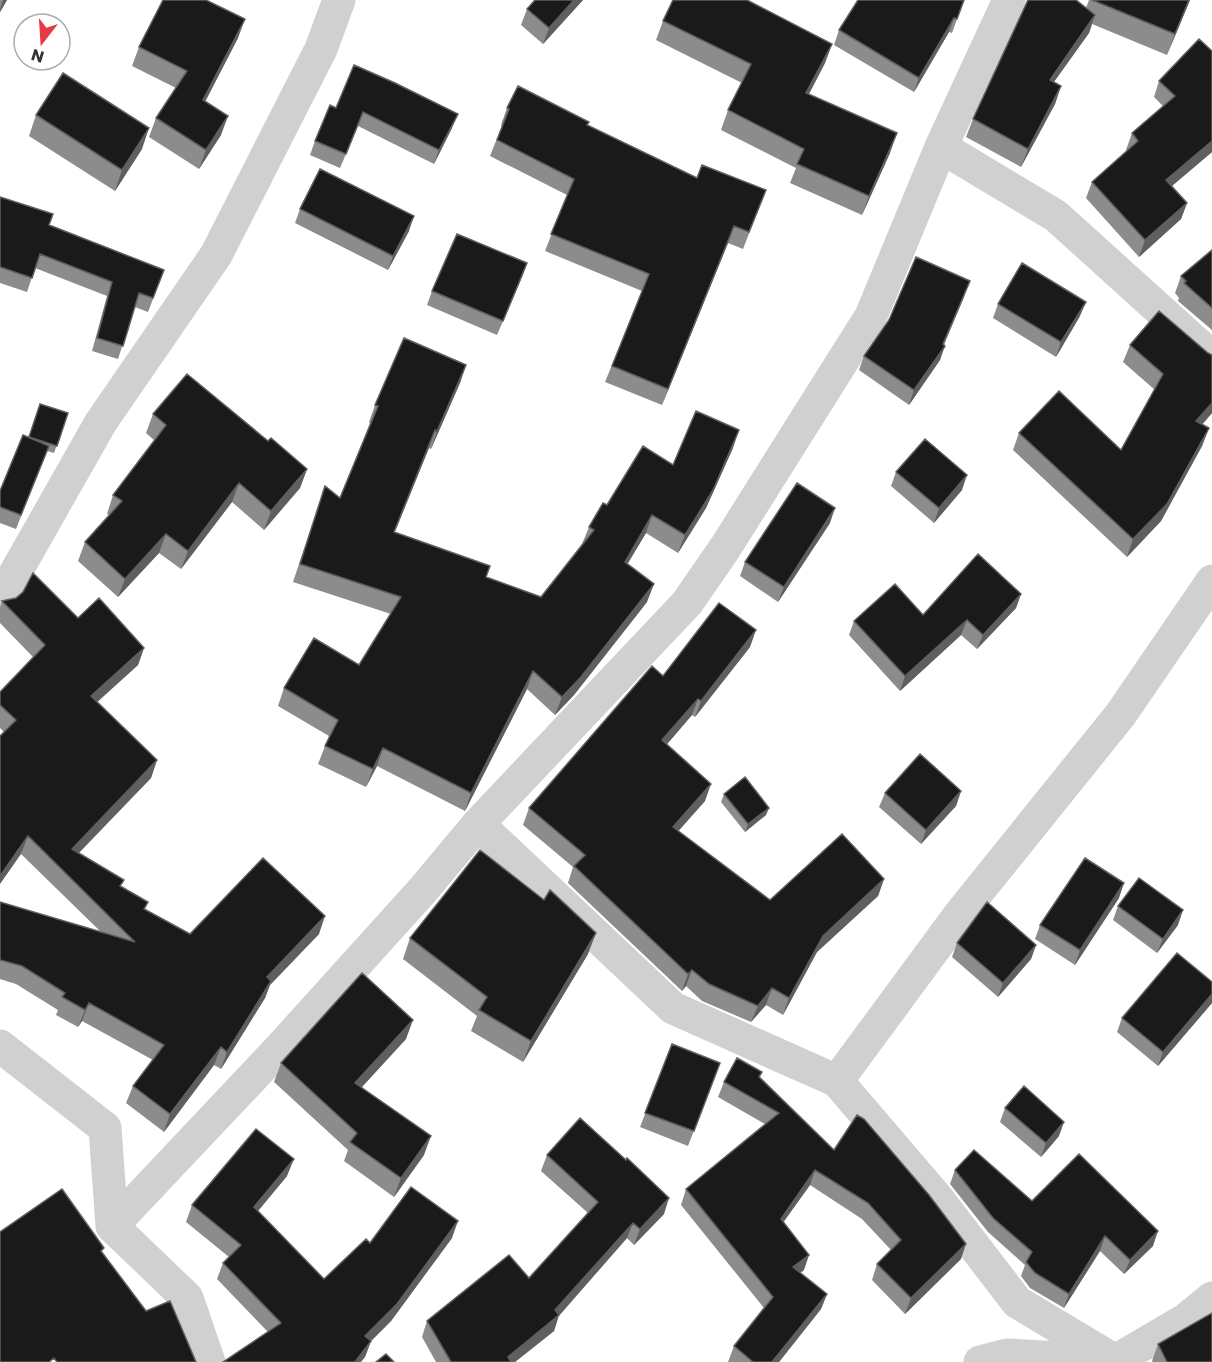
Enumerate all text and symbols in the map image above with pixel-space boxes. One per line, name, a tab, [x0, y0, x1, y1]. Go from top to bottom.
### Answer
north arrow	[12, 12, 72, 72]
text: N	[29, 43, 47, 69]

